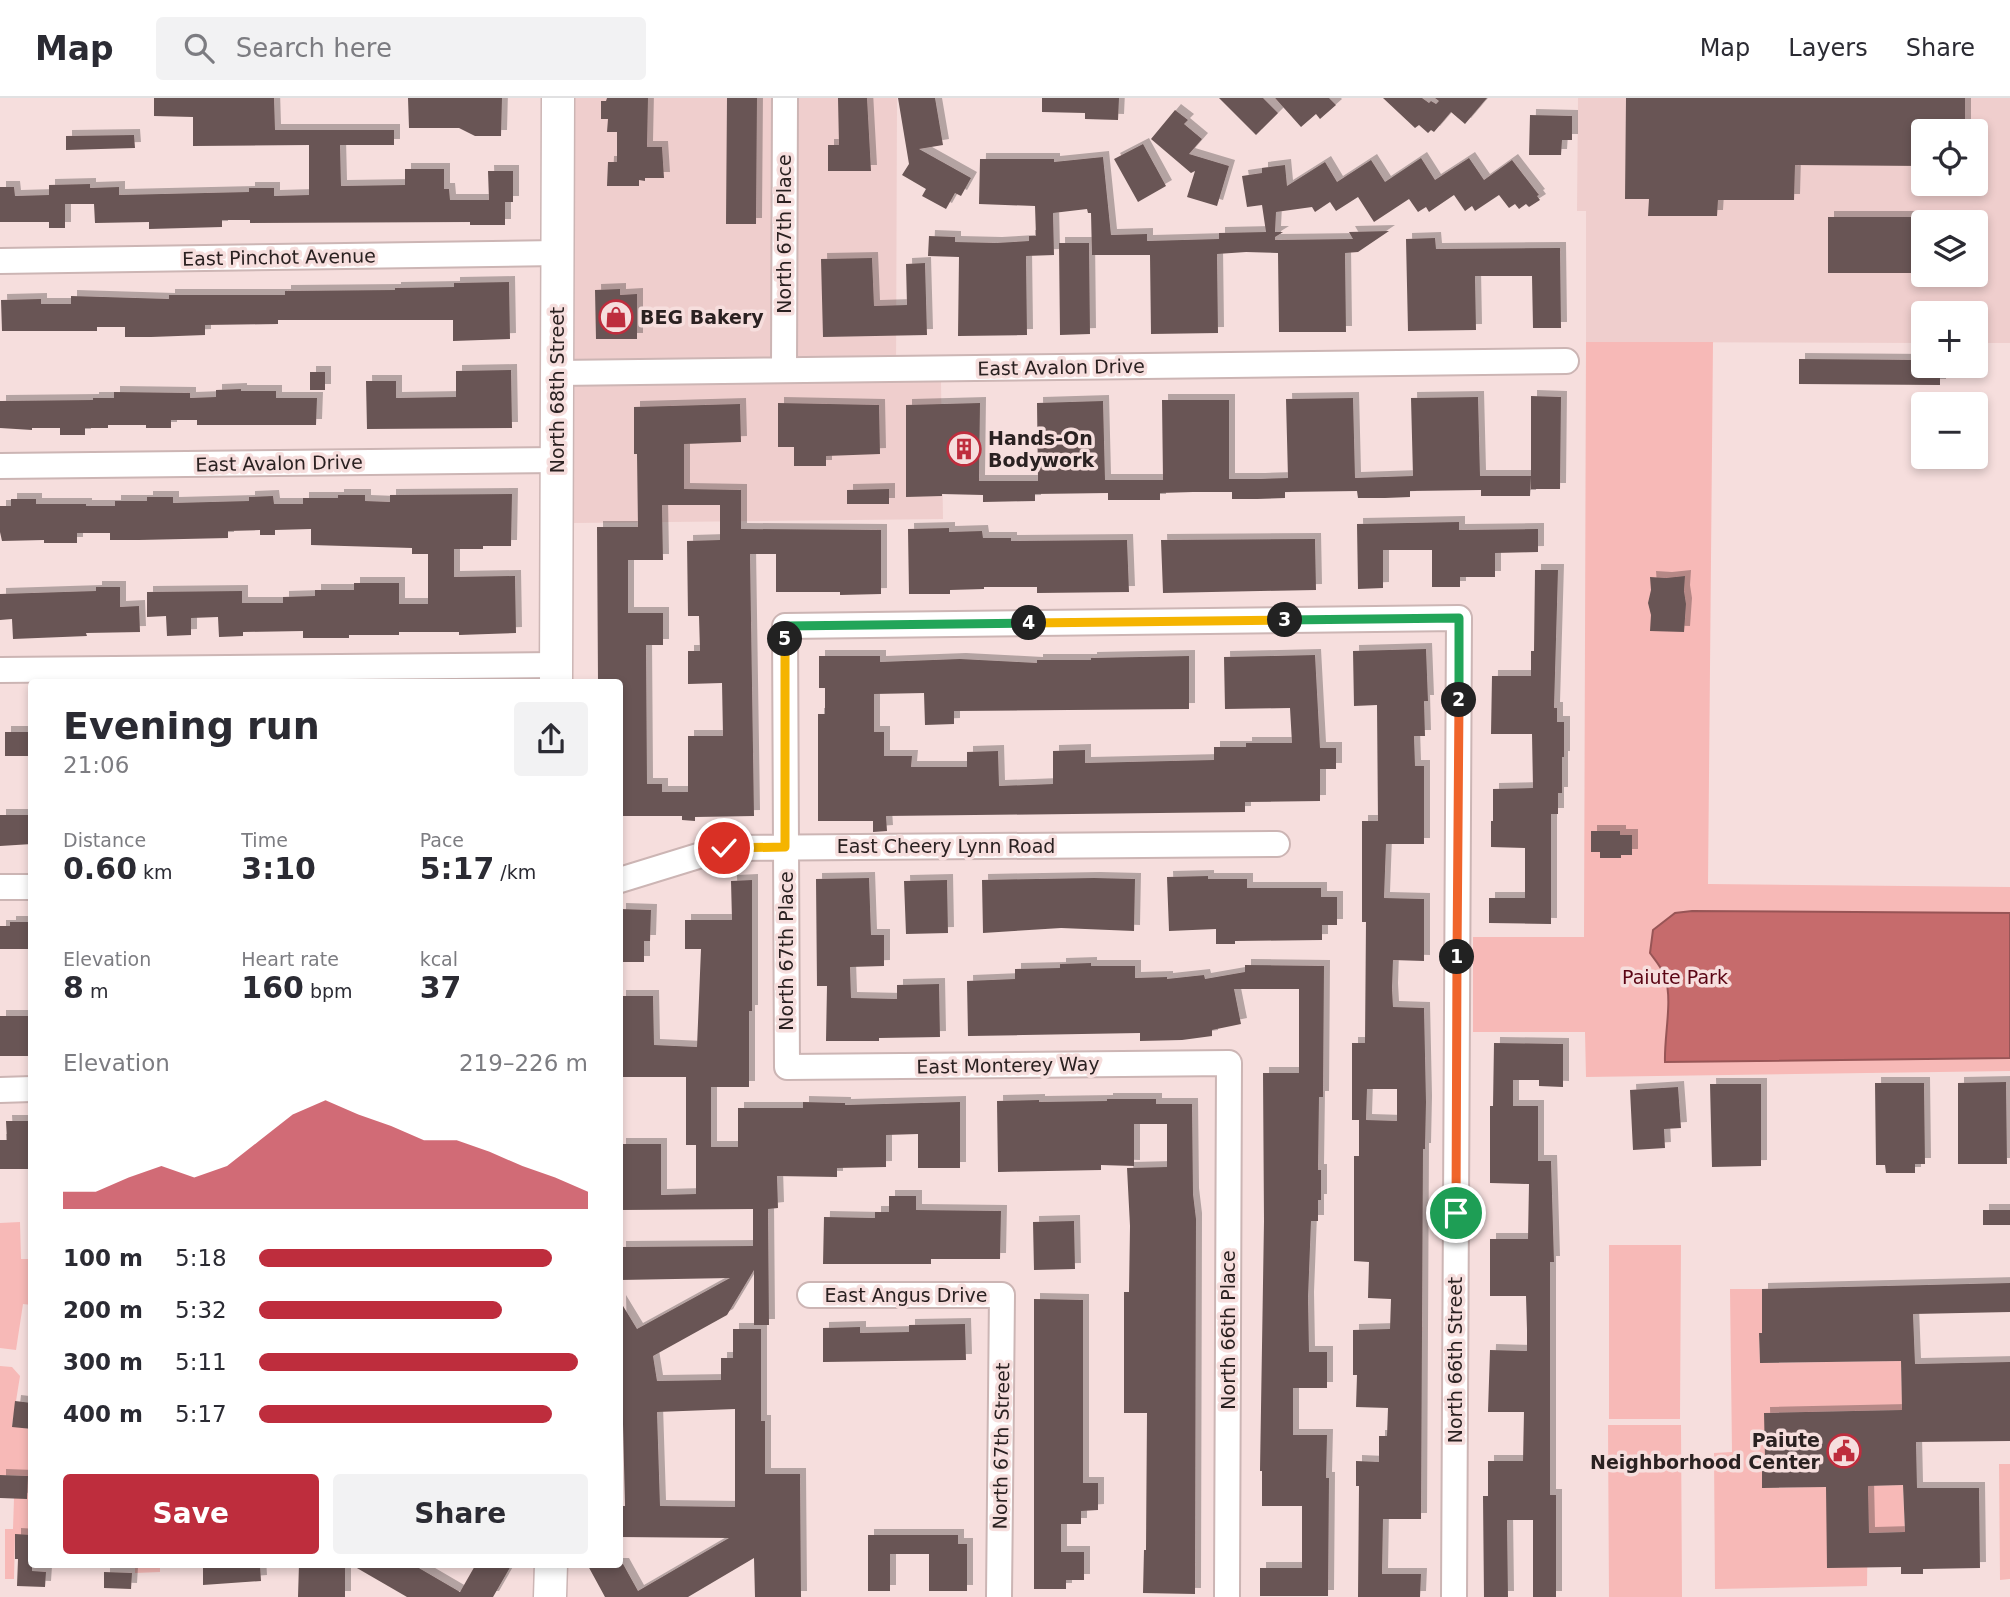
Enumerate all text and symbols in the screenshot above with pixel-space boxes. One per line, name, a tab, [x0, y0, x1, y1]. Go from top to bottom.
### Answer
search box	[156, 17, 646, 80]
text: Map	[35, 29, 114, 68]
icon: search	[180, 29, 218, 67]
text: Search here	[236, 33, 392, 63]
text: Map	[1700, 34, 1750, 62]
text: Layers	[1788, 34, 1868, 62]
text: Share	[1906, 34, 1975, 62]
map controls	[1911, 119, 1988, 469]
button: locate	[1911, 119, 1988, 196]
street label: North 67th Place	[773, 154, 795, 314]
button: layers	[1911, 210, 1988, 287]
street label: East Pinchot Avenue	[182, 244, 376, 270]
shop icon: BEG Bakery	[597, 298, 635, 336]
button: +	[1911, 301, 1988, 378]
place label: BEG Bakery	[640, 306, 764, 328]
street label: North 68th Street	[546, 307, 568, 473]
street label: East Avalon Drive	[977, 355, 1145, 379]
button: −	[1911, 392, 1988, 469]
place label: Hands-On Bodywork	[988, 427, 1094, 471]
building icon: Hands-On Bodywork	[945, 430, 983, 468]
street label: East Avalon Drive	[195, 451, 363, 475]
pin: 3	[1268, 602, 1302, 638]
pin: 4	[1012, 606, 1046, 640]
text: 3	[1278, 608, 1291, 630]
text: 4	[1022, 611, 1035, 633]
pin: 5	[768, 622, 802, 656]
text: 5	[778, 627, 791, 649]
pin: 2	[1442, 682, 1476, 718]
text: 2	[1452, 688, 1465, 710]
button: share	[514, 702, 588, 776]
text: Evening run	[63, 704, 320, 748]
text: 21:06	[63, 752, 129, 778]
pin	[694, 818, 754, 878]
text: Distance	[63, 829, 146, 851]
text: Time	[241, 829, 288, 851]
text: Pace	[420, 829, 464, 851]
icon: check	[705, 829, 743, 867]
street label: East Cheery Lynn Road	[837, 835, 1055, 857]
text: 0.60	[63, 851, 137, 886]
text: 3:10	[241, 851, 316, 886]
text: 5:17	[420, 851, 494, 886]
text: km	[137, 861, 173, 883]
text: /km	[494, 861, 536, 883]
street label: North 67th Place	[775, 871, 797, 1031]
pin: 1	[1440, 940, 1474, 974]
text: 1	[1450, 945, 1463, 967]
text: Elevation	[63, 948, 151, 970]
text: Heart rate	[241, 948, 339, 970]
text: kcal	[420, 948, 458, 970]
park label: Paiute Park	[1622, 966, 1728, 988]
text: 8	[63, 970, 84, 1005]
text: 160	[241, 970, 304, 1005]
text: 37	[420, 970, 461, 1005]
text: m	[84, 980, 108, 1002]
text: bpm	[304, 980, 353, 1002]
text: Elevation	[63, 1050, 170, 1076]
text: 219–226 m	[459, 1050, 588, 1076]
street label: East Monterey Way	[916, 1052, 1100, 1078]
pin	[1426, 1183, 1486, 1243]
icon: arrive	[1437, 1194, 1475, 1232]
text: 100 m	[63, 1245, 143, 1271]
text: 5:18	[175, 1245, 227, 1271]
street label: North 66th Place	[1217, 1250, 1239, 1410]
street label: North 66th Street	[1444, 1277, 1466, 1443]
street label: East Angus Drive	[825, 1284, 987, 1306]
text: 200 m	[63, 1297, 143, 1323]
text: 5:32	[175, 1297, 227, 1323]
text: 300 m	[63, 1349, 143, 1375]
text: 5:11	[175, 1349, 227, 1375]
street label: North 67th Street	[989, 1363, 1013, 1529]
text: 400 m	[63, 1401, 143, 1427]
text: 5:17	[175, 1401, 227, 1427]
place label: Paiute Neighborhood Center	[1590, 1429, 1821, 1473]
public building icon: Paiute Neighborhood Center	[1825, 1432, 1863, 1470]
button: Save	[63, 1474, 319, 1554]
button: Share	[333, 1474, 588, 1554]

